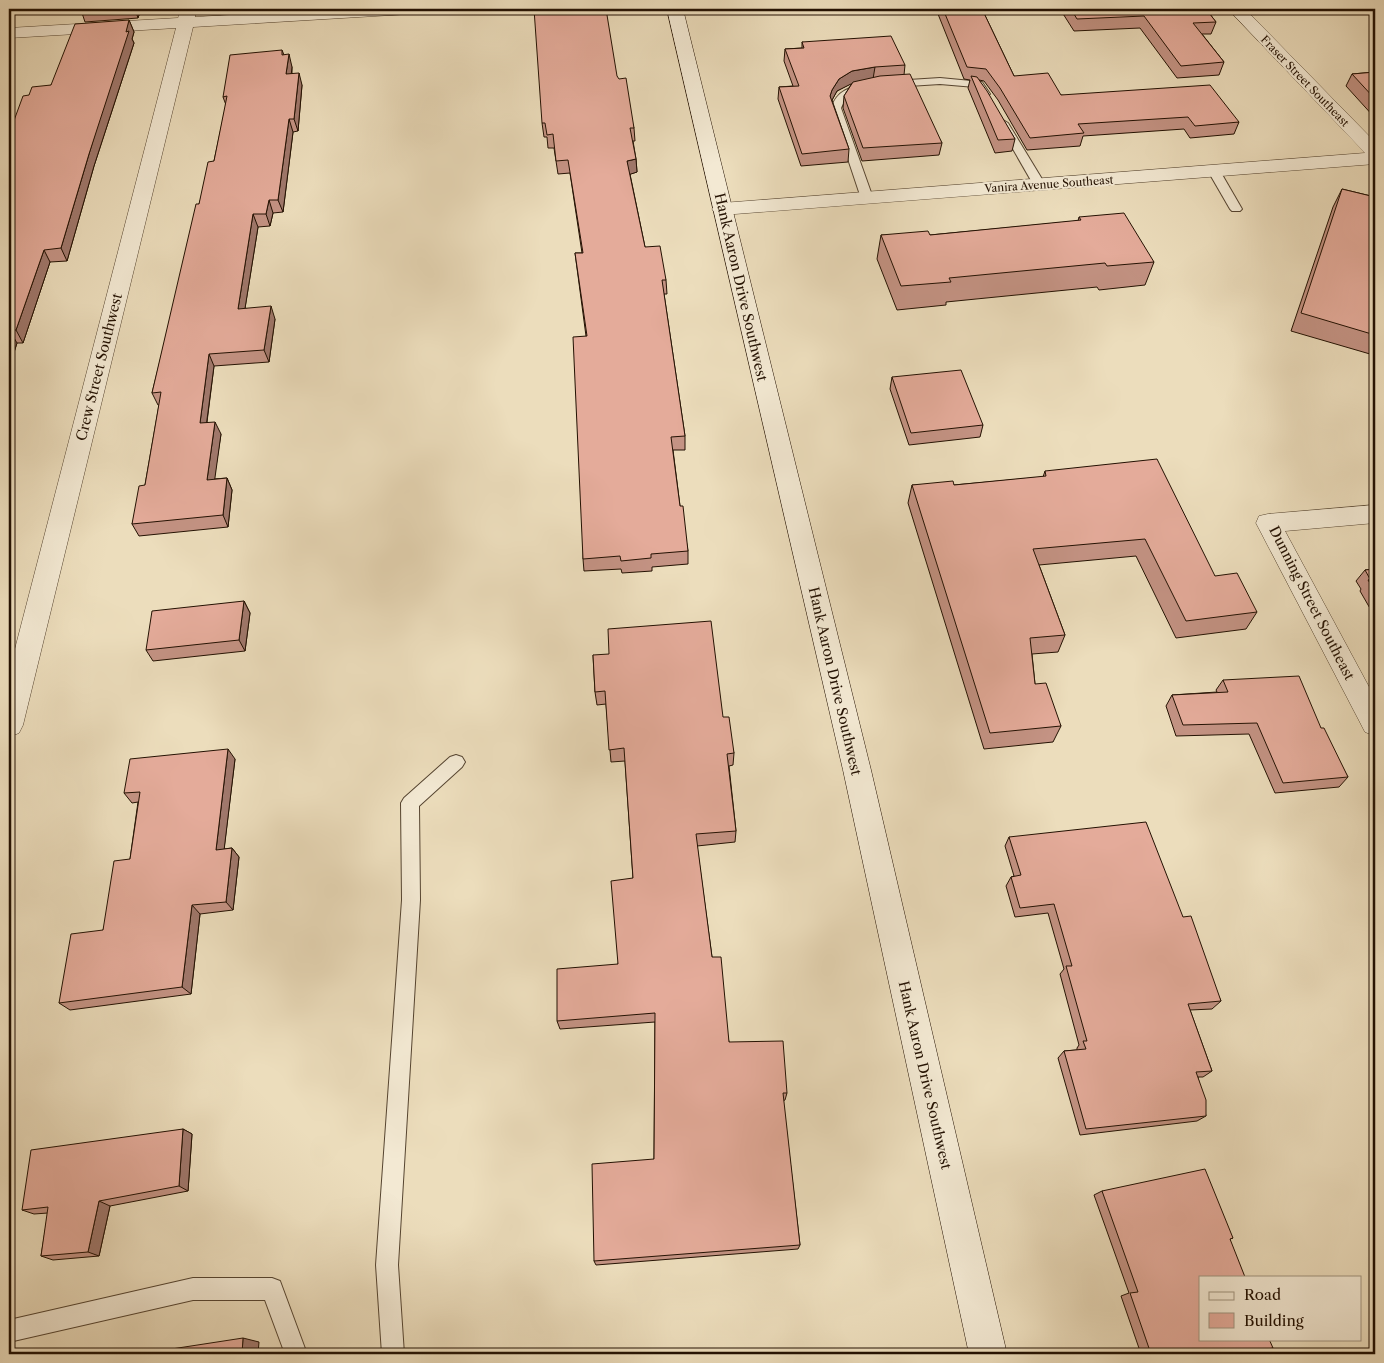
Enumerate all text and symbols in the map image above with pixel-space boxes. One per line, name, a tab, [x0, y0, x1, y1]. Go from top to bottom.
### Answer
street label: Fraser Street Southeast	[1258, 32, 1352, 130]
street label: Vanira Avenue Southeast	[983, 173, 1114, 196]
street label: Hank Aaron Drive Southwest	[711, 191, 771, 383]
street label: Crew Street Southwest	[72, 291, 126, 443]
street label: Dunning Street Southeast	[1265, 523, 1359, 683]
street label: Hank Aaron Drive Southwest	[805, 585, 865, 777]
street label: Hank Aaron Drive Southwest	[895, 979, 955, 1171]
legend	[1199, 1276, 1362, 1340]
text: Road	[1244, 1285, 1281, 1304]
text: Building	[1244, 1311, 1304, 1330]

